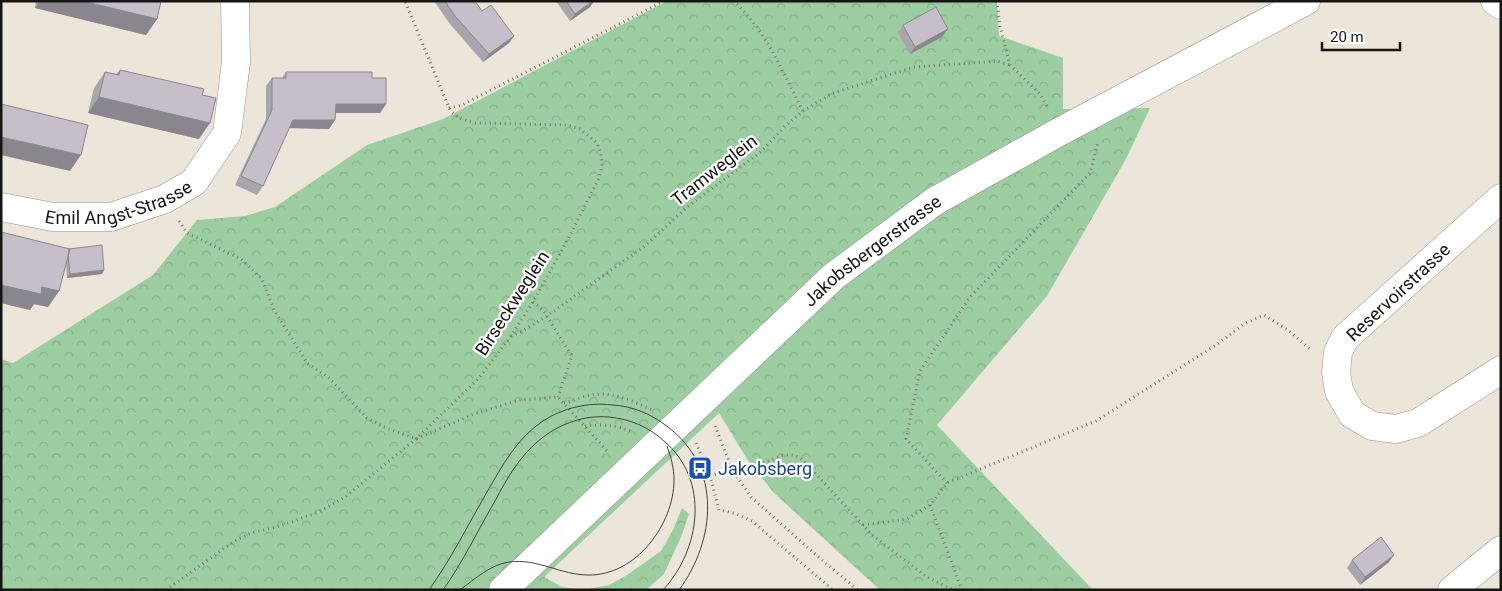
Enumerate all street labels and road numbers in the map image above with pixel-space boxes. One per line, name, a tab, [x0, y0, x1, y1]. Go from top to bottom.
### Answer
street label: Tramweglein	[667, 130, 761, 210]
street label: Emil Angst-Strasse	[43, 175, 195, 228]
street label: Jakobsbergerstrasse	[799, 190, 945, 310]
street label: Reservoirstrasse	[1342, 239, 1454, 345]
street label: Birseckweglein	[470, 247, 554, 359]

